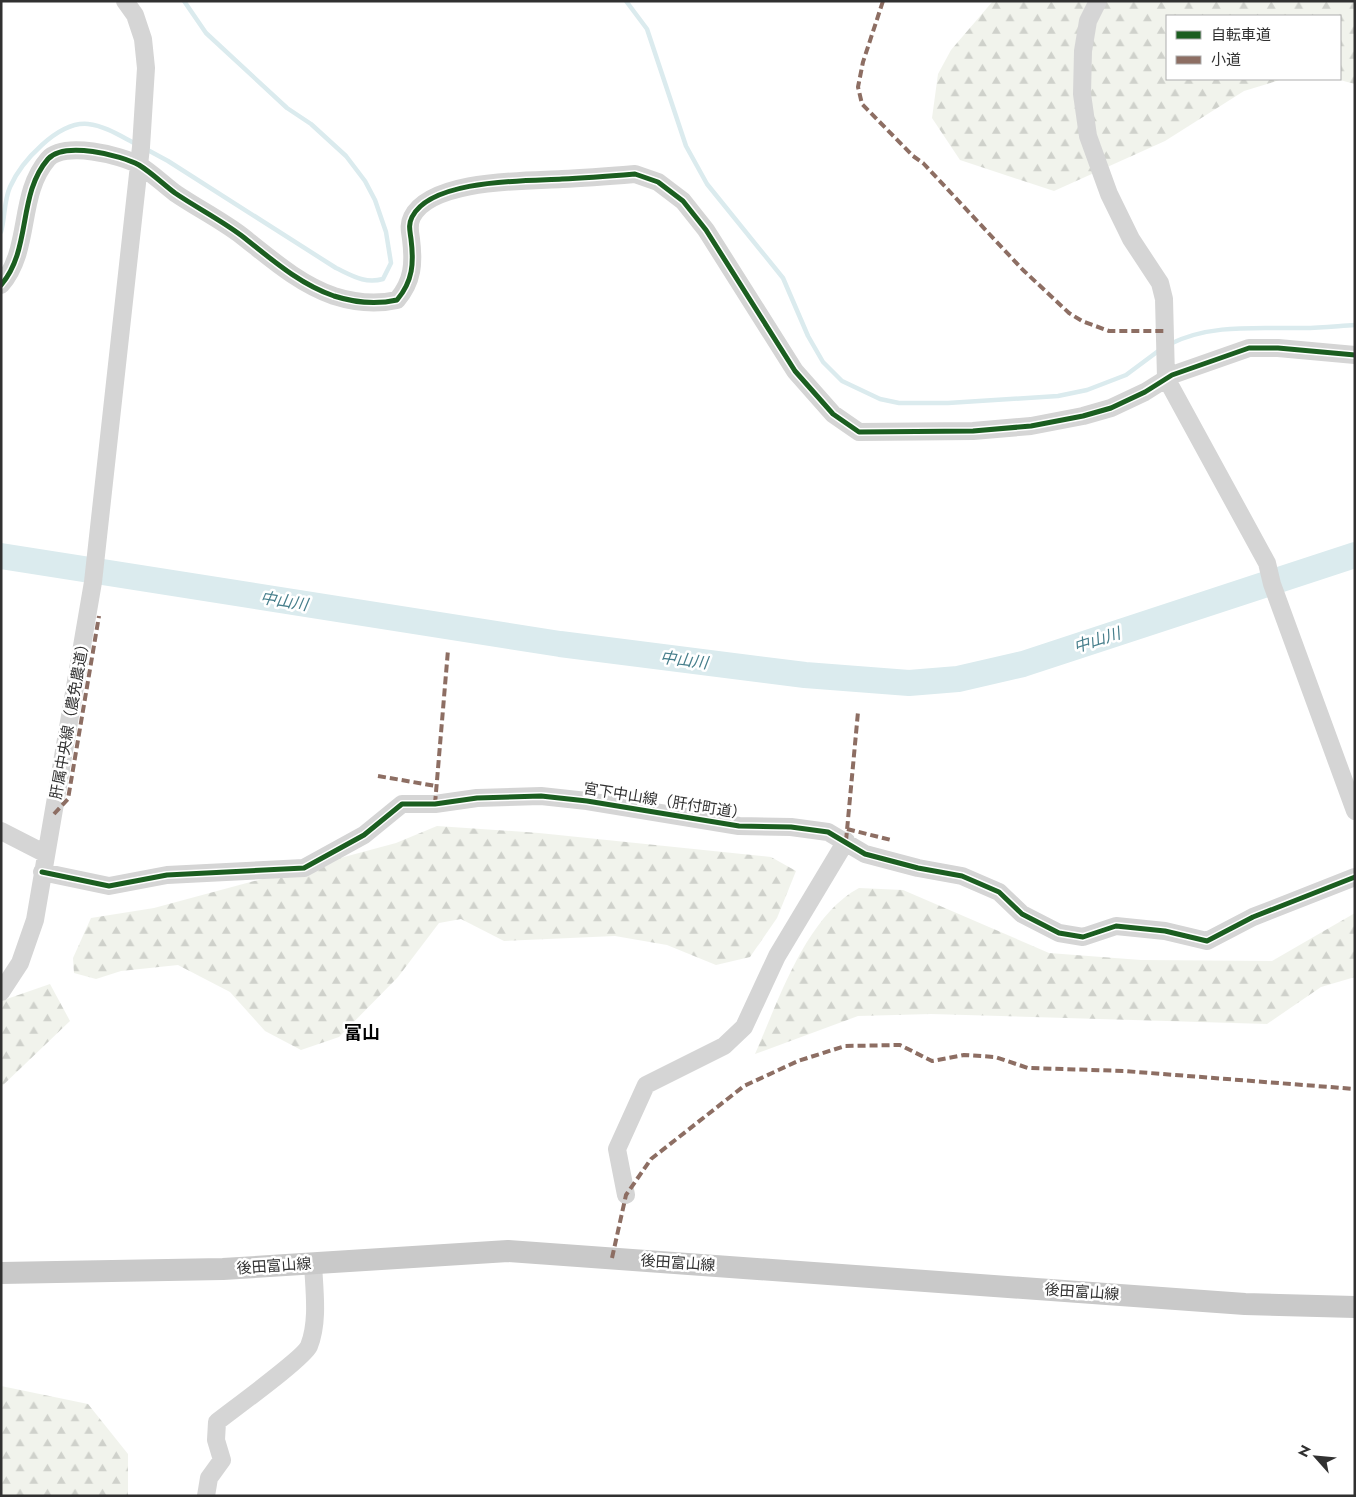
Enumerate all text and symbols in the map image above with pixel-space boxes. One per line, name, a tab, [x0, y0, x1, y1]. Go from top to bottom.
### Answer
legend	[1166, 15, 1341, 80]
text: 自転車道	[1211, 24, 1271, 46]
text: 小道	[1211, 49, 1241, 71]
water label: 中山川	[258, 586, 311, 616]
water label: 中山川	[1071, 621, 1125, 658]
street label: 肝属中央線（農免農道）	[45, 635, 95, 801]
water label: 中山川	[659, 646, 711, 675]
street label: 宮下中山線（肝付町道）	[582, 777, 748, 825]
district label: 富山	[344, 1020, 380, 1046]
street label: 後田富山線	[640, 1249, 716, 1277]
street label: 後田富山線	[236, 1252, 312, 1280]
street label: 後田富山線	[1044, 1278, 1120, 1306]
north arrow	[1291, 1432, 1341, 1482]
text: N	[1293, 1442, 1316, 1461]

